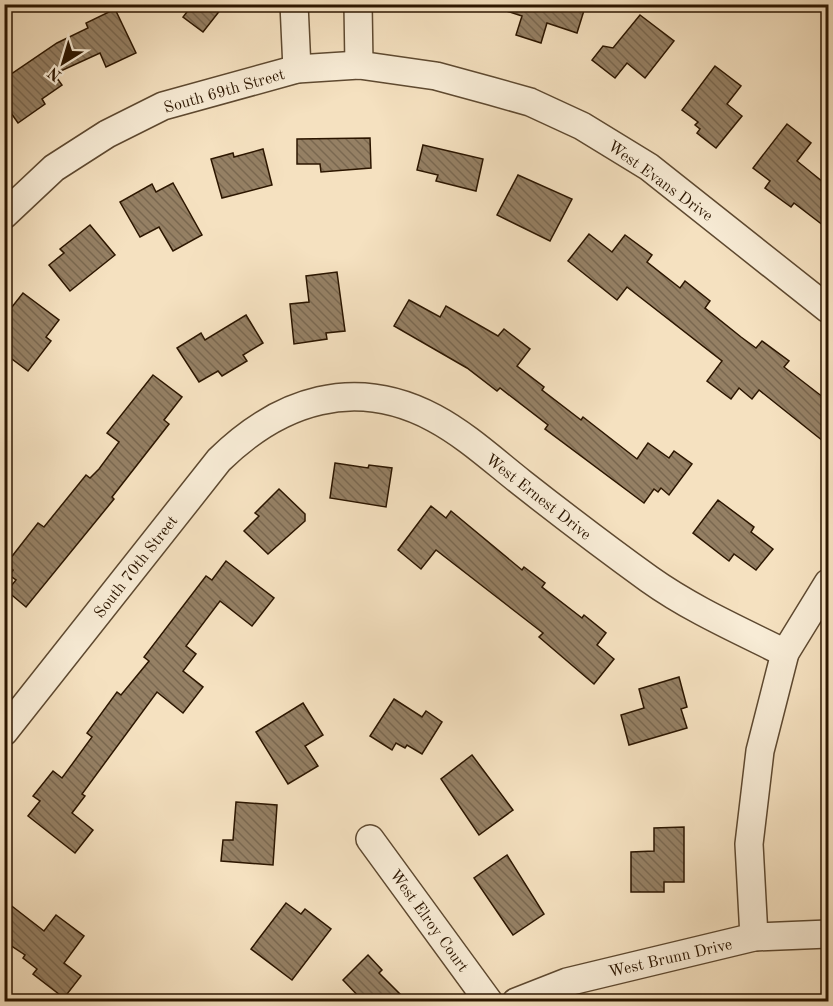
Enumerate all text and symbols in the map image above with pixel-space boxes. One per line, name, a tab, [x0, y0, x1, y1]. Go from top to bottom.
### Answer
north arrow	[33, 33, 93, 93]
text: N	[45, 63, 65, 83]
street label: South 69th Street	[162, 67, 287, 117]
street label: West Evans Drive	[604, 138, 715, 225]
street label: West Ernest Drive	[482, 452, 594, 544]
street label: South 70th Street	[92, 513, 182, 621]
street label: West Elroy Court	[386, 867, 471, 976]
street label: West Brunn Drive	[607, 937, 734, 981]

